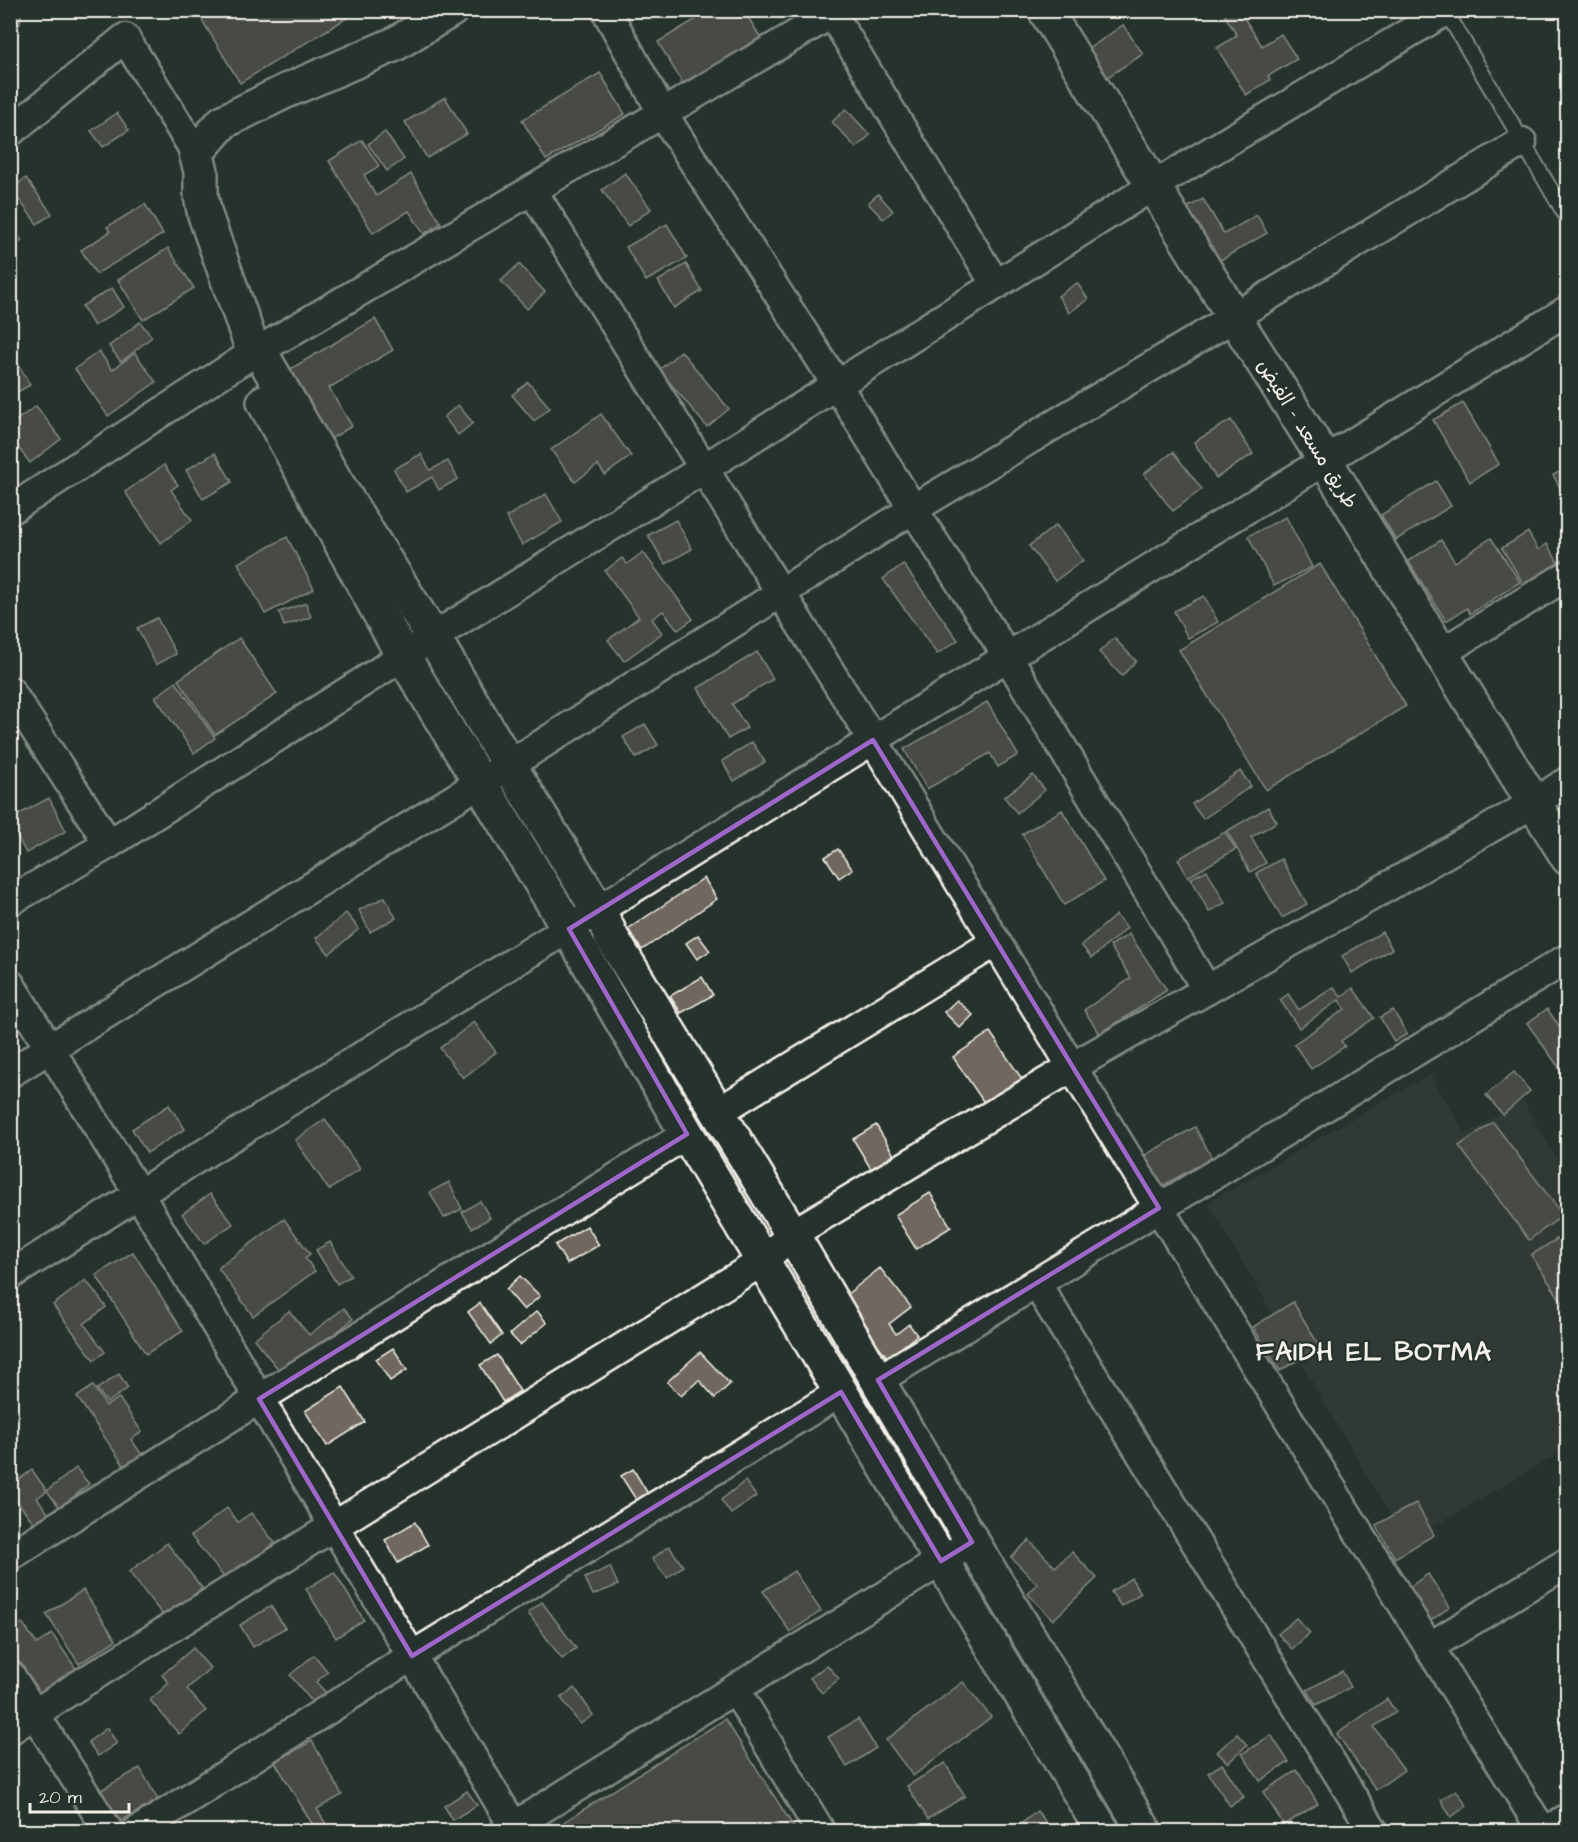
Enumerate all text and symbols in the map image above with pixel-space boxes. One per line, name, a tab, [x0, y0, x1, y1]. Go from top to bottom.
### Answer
street label: طريق مسعد - الفيض	[1250, 354, 1364, 514]
district label: FAIDH EL BOTMA	[1256, 1334, 1492, 1370]
scale bar	[30, 1776, 129, 1814]
text: 20 m	[39, 1785, 82, 1810]

